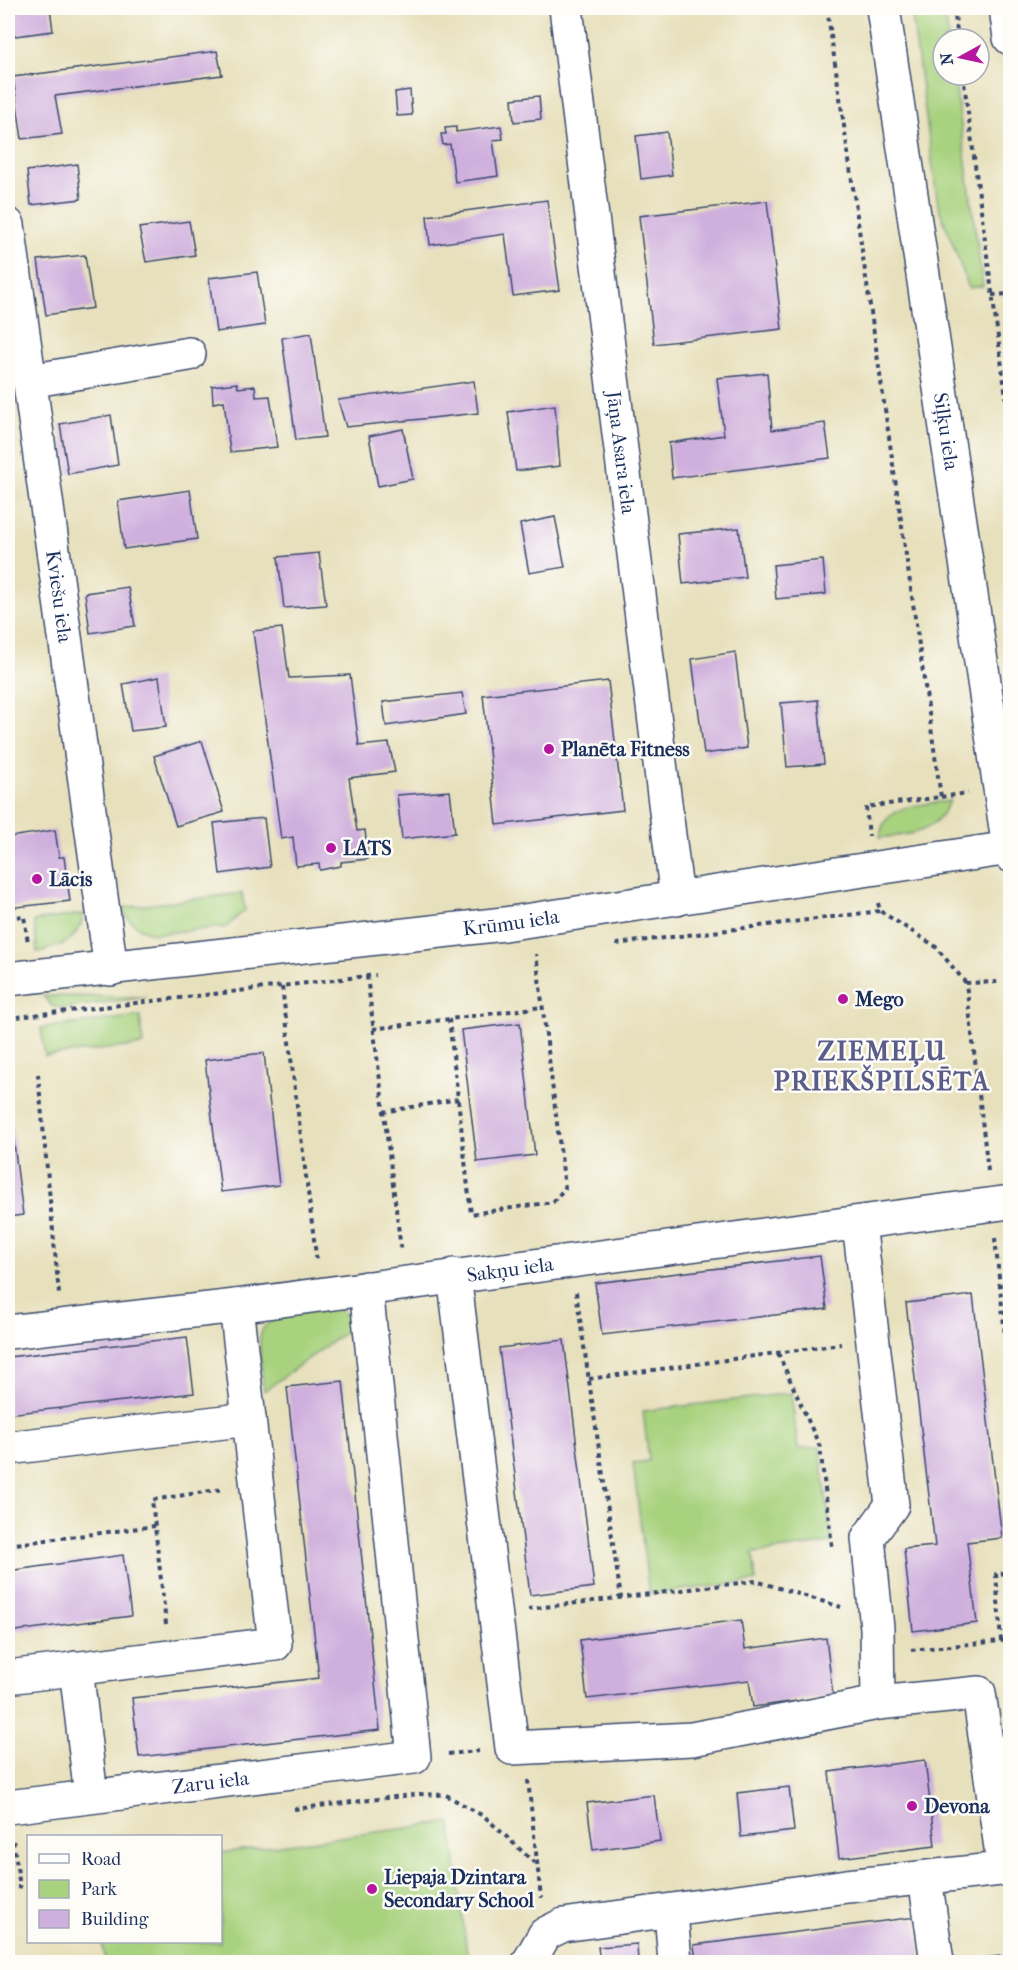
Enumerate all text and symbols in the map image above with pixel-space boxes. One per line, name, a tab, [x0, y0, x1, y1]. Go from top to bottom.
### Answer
north arrow	[931, 27, 991, 87]
text: N	[936, 51, 957, 66]
street label: Jāņa Asara iela	[602, 388, 641, 516]
street label: Siļķu iela	[929, 391, 964, 472]
street label: Kviešu iela	[42, 549, 77, 645]
place label: Planēta Fitness	[561, 738, 690, 761]
marker: Planēta Fitness	[542, 742, 556, 756]
place label: LATS	[343, 837, 392, 860]
marker: LATS	[324, 841, 338, 855]
place label: Lācis	[49, 868, 93, 891]
marker: Lācis	[30, 872, 44, 886]
street label: Krūmu iela	[461, 904, 561, 940]
place label: Mego	[854, 988, 904, 1011]
marker: Mego	[836, 992, 850, 1006]
district label: ZIEMEĻU PRIEKŠPILSĒTA	[774, 1036, 990, 1097]
street label: Sakņu iela	[465, 1252, 556, 1286]
street label: Zaru iela	[171, 1766, 251, 1798]
place label: Devona	[924, 1795, 990, 1818]
marker: Devona	[905, 1799, 919, 1813]
legend	[27, 1835, 222, 1943]
text: Road	[81, 1849, 121, 1870]
place label: Liepaja Dzintara Secondary School	[384, 1866, 534, 1912]
text: Park	[81, 1879, 118, 1900]
marker: Liepaja Dzintara Secondary School	[365, 1882, 379, 1896]
text: Building	[81, 1909, 149, 1930]

